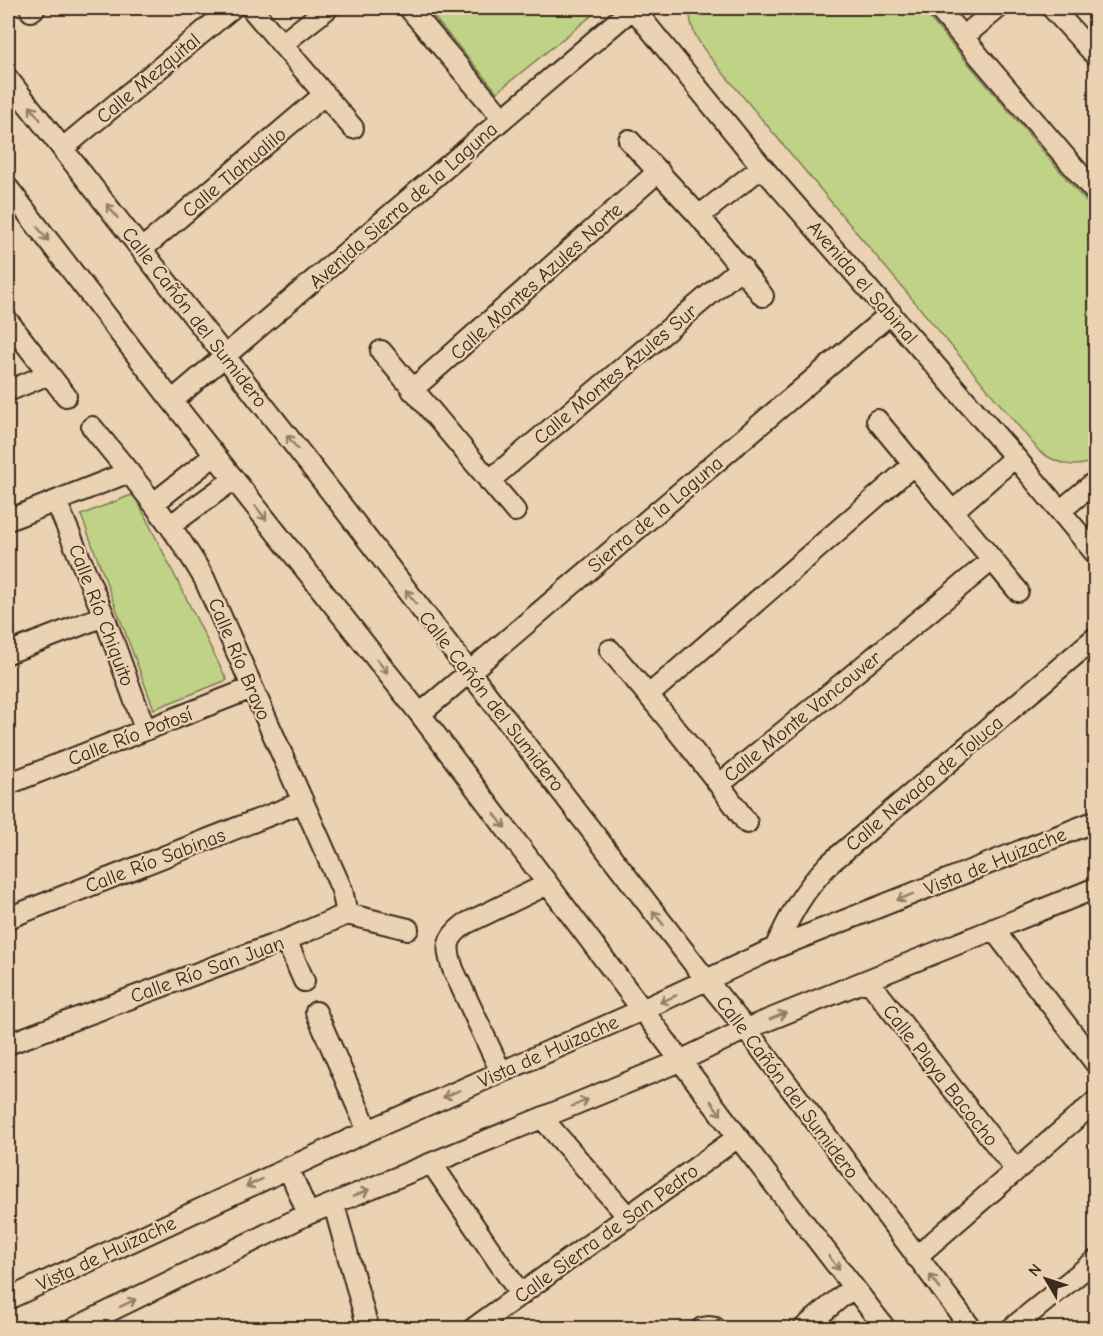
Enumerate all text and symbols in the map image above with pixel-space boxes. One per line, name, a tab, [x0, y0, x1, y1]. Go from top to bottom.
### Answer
street label: Calle Mezquital	[92, 28, 205, 128]
one-way arrow	[29, 105, 42, 121]
street label: Avenida Sierra de la Laguna	[305, 117, 502, 293]
street label: Calle Tlahualilo	[178, 122, 291, 222]
street label: Calle Montes Azules Norte	[446, 198, 627, 365]
one-way arrow	[106, 204, 119, 220]
street label: Avenida el Sabinal	[803, 216, 923, 349]
street label: Calle Cañón del Sumidero	[117, 222, 272, 412]
one-way arrow	[37, 226, 50, 242]
street label: Calle Montes Azules Sur	[529, 299, 702, 449]
one-way arrow	[286, 434, 299, 450]
street label: Sierra de la Laguna	[583, 451, 727, 577]
one-way arrow	[254, 505, 267, 521]
street label: Calle Río Chiquito	[64, 541, 139, 689]
one-way arrow	[405, 589, 418, 605]
street label: Calle Río Bravo	[203, 595, 276, 724]
street label: Calle Cañón del Sumidero	[414, 606, 569, 796]
street label: Calle Monte Vancouver	[719, 646, 886, 787]
one-way arrow	[375, 658, 388, 674]
street label: Calle Río Potosí	[65, 702, 196, 771]
street label: Calle Nevado de Toluca	[841, 711, 1008, 856]
one-way arrow	[494, 812, 507, 828]
street label: Vista de Huizache	[921, 822, 1070, 900]
street label: Calle Río Sabinas	[82, 823, 228, 898]
one-way arrow	[896, 892, 914, 903]
one-way arrow	[652, 910, 665, 926]
street label: Calle Río San Juan	[127, 931, 287, 1008]
street label: Calle Cañón del Sumidero	[711, 991, 864, 1183]
one-way arrow	[659, 993, 677, 1005]
street label: Calle Playa Bacocho	[878, 1000, 1003, 1151]
street label: Vista de Huizache	[474, 1010, 622, 1093]
one-way arrow	[768, 1010, 787, 1021]
one-way arrow	[442, 1089, 460, 1100]
one-way arrow	[571, 1097, 589, 1108]
one-way arrow	[709, 1099, 722, 1115]
street label: Calle Sierra de San Pedro	[510, 1159, 703, 1308]
one-way arrow	[245, 1178, 263, 1189]
one-way arrow	[351, 1187, 370, 1198]
street label: Vista de Huizache	[33, 1211, 180, 1296]
north arrow	[1016, 1249, 1076, 1309]
one-way arrow	[828, 1254, 841, 1270]
text: N	[1025, 1260, 1045, 1280]
one-way arrow	[929, 1274, 942, 1290]
one-way arrow	[118, 1296, 136, 1308]

